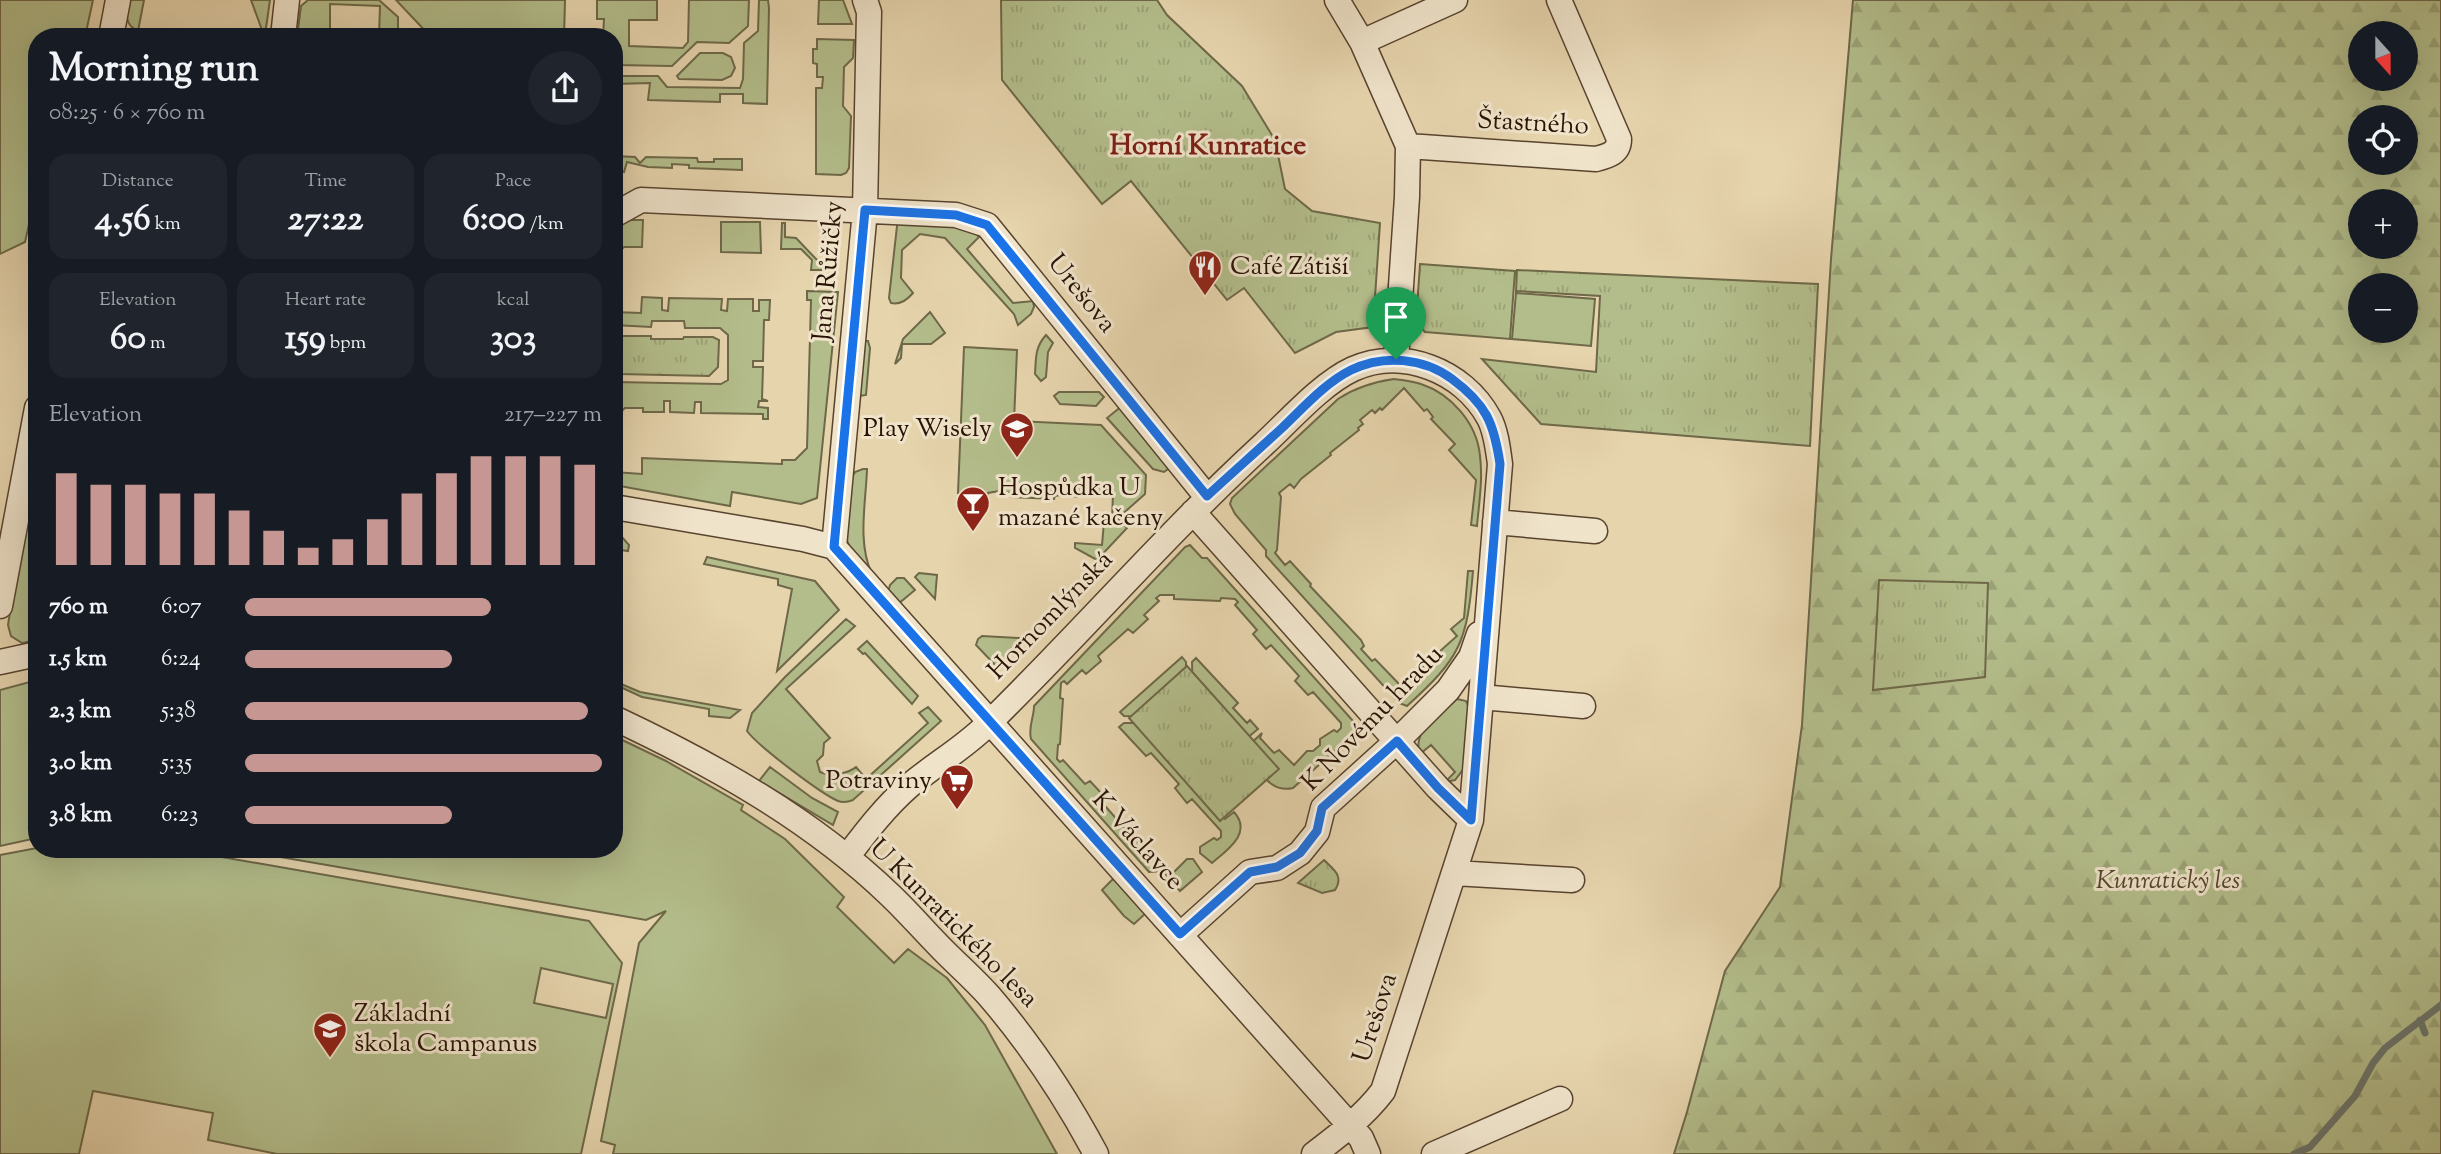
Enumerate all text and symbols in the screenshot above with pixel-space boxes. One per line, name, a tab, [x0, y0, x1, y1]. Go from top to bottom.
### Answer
north arrow	[2348, 21, 2418, 91]
map controls	[2348, 21, 2418, 343]
text: Morning run	[49, 44, 259, 98]
button: share	[528, 51, 602, 125]
text: 08:25 · 6 × 760 m	[49, 97, 205, 130]
street label: Šťastného	[1476, 103, 1590, 145]
button: locate	[2348, 105, 2418, 175]
district label: Horní Kunratice	[1110, 127, 1306, 167]
text: Distance	[102, 168, 174, 195]
text: Time	[304, 168, 347, 195]
text: Pace	[495, 168, 531, 195]
button: +	[2348, 189, 2418, 259]
text: 4.56	[95, 195, 151, 246]
text: 27:22	[288, 195, 363, 246]
text: 6:00	[463, 195, 525, 246]
street label: Jana Růžičky	[804, 199, 854, 345]
text: km	[151, 211, 181, 238]
text: /km	[525, 211, 564, 238]
street label: Urešova	[1038, 246, 1124, 342]
restaurant icon: Café Zátiší	[1186, 248, 1224, 297]
place label: Café Zátiší	[1230, 249, 1349, 286]
button: −	[2348, 273, 2418, 343]
text: Elevation	[99, 287, 176, 314]
text: Heart rate	[285, 287, 366, 314]
text: kcal	[497, 287, 529, 314]
pin	[1366, 287, 1426, 359]
icon: arrive	[1377, 298, 1415, 336]
text: 60	[110, 314, 146, 365]
text: 159	[285, 314, 326, 365]
text: 303	[490, 314, 536, 365]
text: m	[146, 330, 166, 357]
text: bpm	[326, 330, 366, 357]
text: Elevation	[49, 399, 142, 432]
text: 217–227 m	[504, 399, 602, 432]
school or university icon: Play Wisely	[998, 410, 1036, 459]
place label: Play Wisely	[863, 411, 992, 448]
place label: Hospůdka U mazané kačeny	[998, 470, 1163, 537]
bar icon: Hospůdka U mazané kačeny	[954, 484, 992, 533]
street label: Hornomlýnská	[980, 543, 1122, 689]
text: 760 m	[49, 591, 108, 624]
text: 6:07	[161, 591, 202, 624]
street label: K Novému hradu	[1293, 638, 1453, 800]
text: 1.5 km	[49, 643, 107, 676]
text: 6:24	[161, 643, 201, 676]
text: 2.3 km	[49, 695, 111, 728]
text: 5:38	[161, 695, 196, 728]
text: 3.0 km	[49, 747, 112, 780]
text: 5:35	[161, 747, 192, 780]
supermarket icon: Potraviny	[938, 762, 976, 811]
place label: Potraviny	[826, 763, 932, 800]
street label: K Václavce	[1082, 783, 1192, 899]
text: 3.8 km	[49, 799, 112, 832]
text: 6:23	[161, 799, 198, 832]
street label: U Kunratického lesa	[860, 831, 1046, 1017]
park label: Kunratický les	[2096, 863, 2240, 900]
street label: Urešova	[1344, 968, 1408, 1068]
place label: Základní škola Campanus	[354, 996, 537, 1063]
school or university icon: Základní škola Campanus	[311, 1010, 349, 1059]

